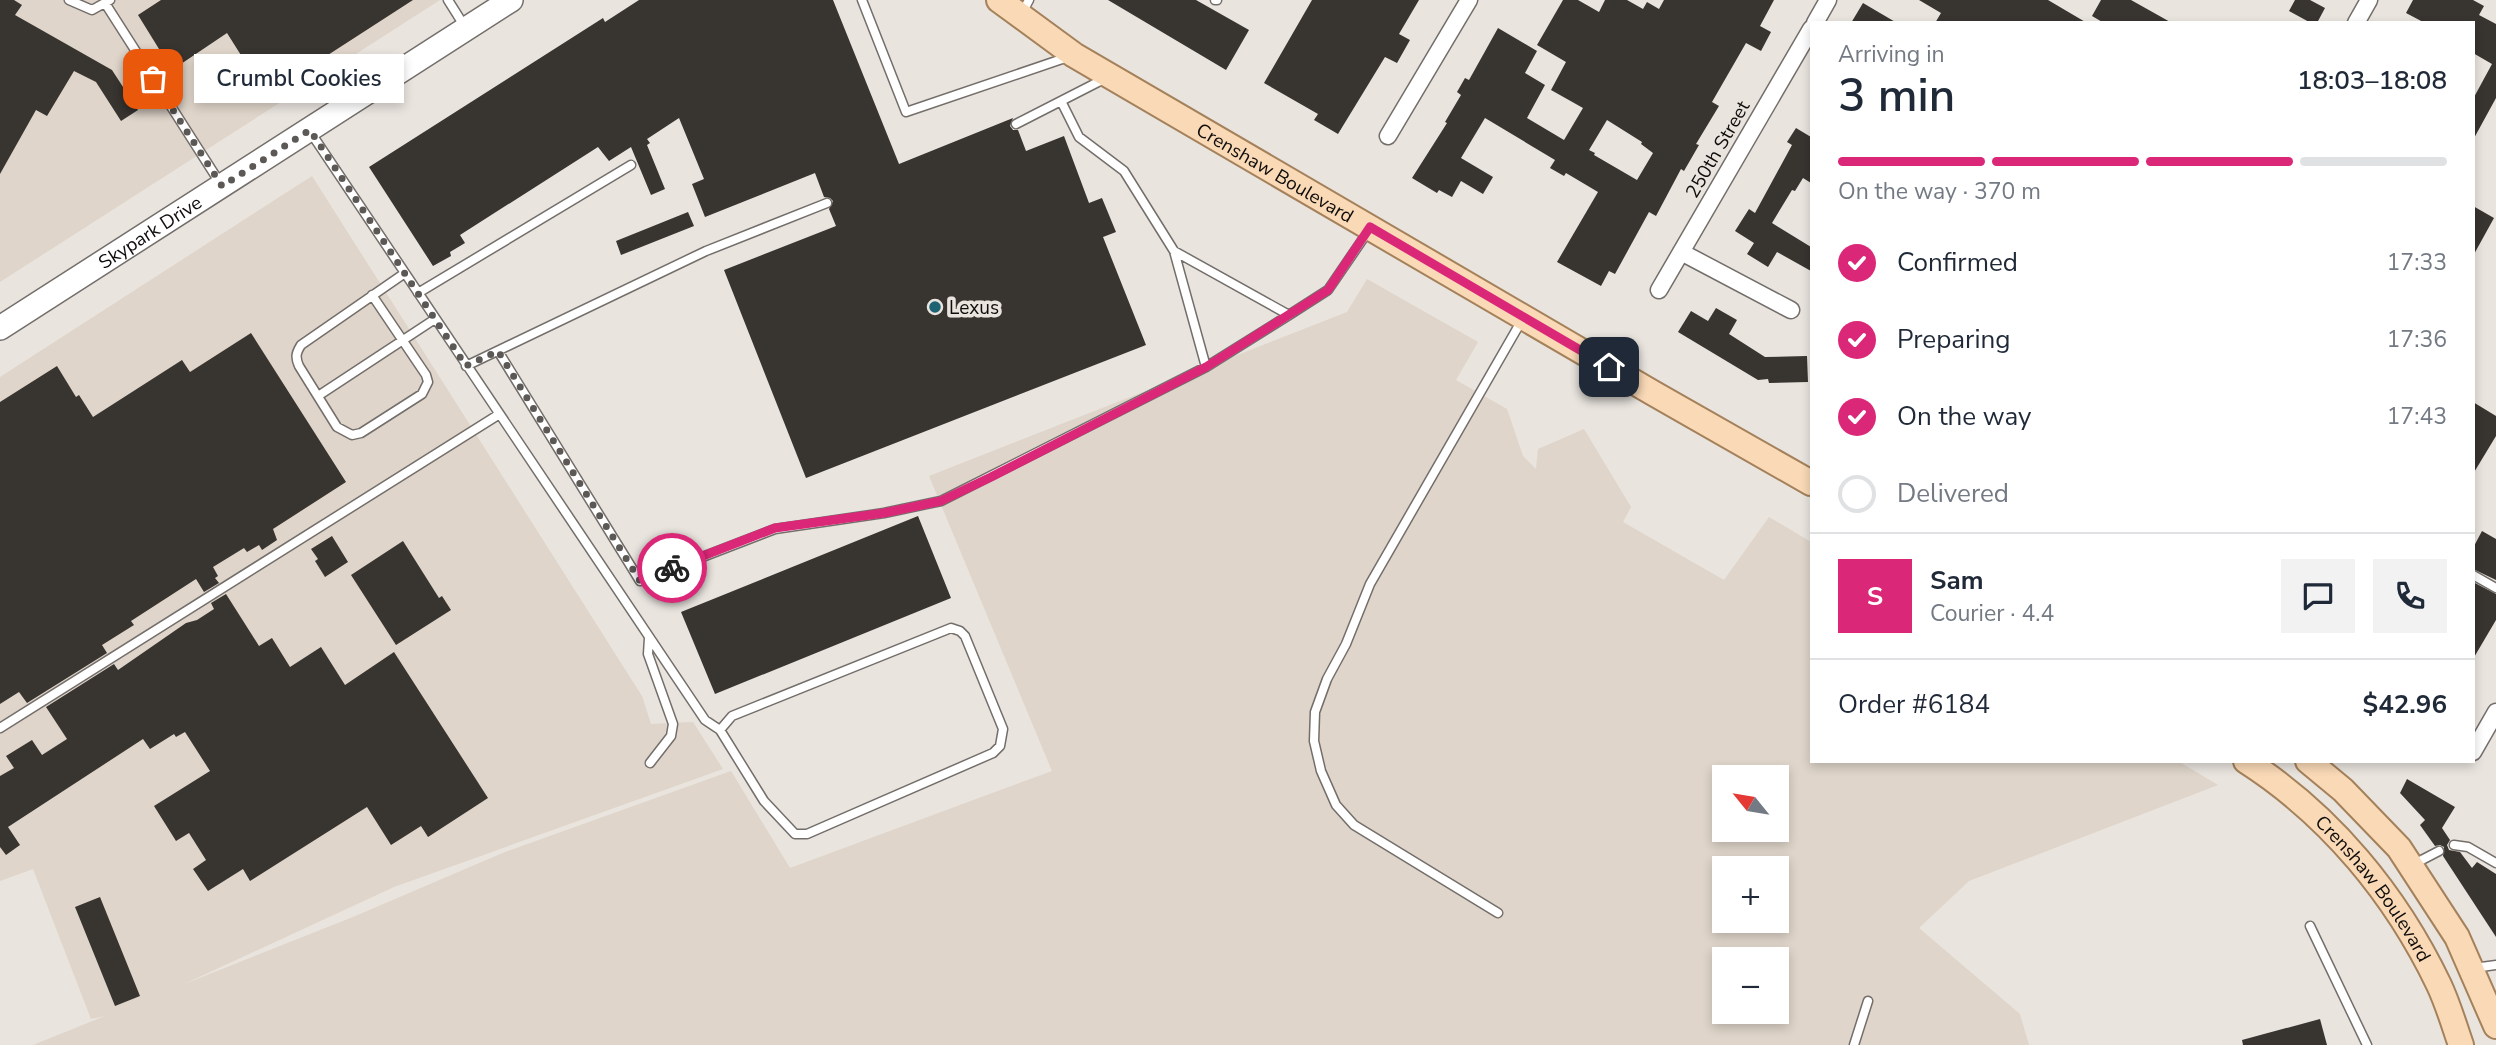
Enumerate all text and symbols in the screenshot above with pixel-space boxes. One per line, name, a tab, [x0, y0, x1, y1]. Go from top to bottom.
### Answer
text: Arriving in	[1838, 39, 1945, 70]
pin	[123, 49, 183, 109]
callout: Crumbl Cookies	[195, 55, 405, 104]
icon: bag	[134, 60, 172, 98]
text: Crumbl Cookies	[216, 63, 382, 94]
text: 18:03–18:08	[2297, 63, 2447, 98]
text: 3 min	[1838, 64, 1955, 127]
street label: 250th Street	[1680, 96, 1756, 203]
street label: Crenshaw Boulevard	[1191, 117, 1358, 229]
text: On the way · 370 m	[1838, 176, 2041, 207]
street label: Skypark Drive	[94, 190, 207, 276]
icon: check	[1838, 244, 1876, 282]
text: Confirmed	[1897, 245, 2018, 280]
text: 17:33	[2387, 247, 2447, 278]
place label: Lexus	[949, 295, 999, 321]
marker: Lexus	[927, 299, 943, 315]
icon: check	[1838, 321, 1876, 359]
text: Preparing	[1897, 322, 2010, 357]
text: 17:36	[2387, 324, 2447, 355]
pin	[1579, 337, 1639, 397]
icon: home	[1590, 348, 1628, 386]
icon: check	[1838, 398, 1876, 436]
text: On the way	[1897, 399, 2031, 434]
text: 17:43	[2387, 401, 2447, 432]
text: Delivered	[1897, 476, 2009, 511]
courier	[637, 533, 707, 603]
icon: bike	[653, 549, 691, 587]
button: chat	[2281, 559, 2355, 633]
button: phone	[2373, 559, 2447, 633]
text: Sam	[1930, 563, 1983, 598]
text: S	[1867, 579, 1883, 614]
text: Courier · 4.4	[1930, 598, 2054, 629]
text: Order #6184	[1838, 687, 1990, 722]
text: $42.96	[2363, 687, 2447, 722]
north arrow	[1712, 765, 1788, 842]
map controls	[1712, 765, 1789, 1024]
street label: Crenshaw Boulevard	[2309, 810, 2437, 967]
button: +	[1712, 856, 1789, 933]
button: −	[1712, 947, 1789, 1024]

